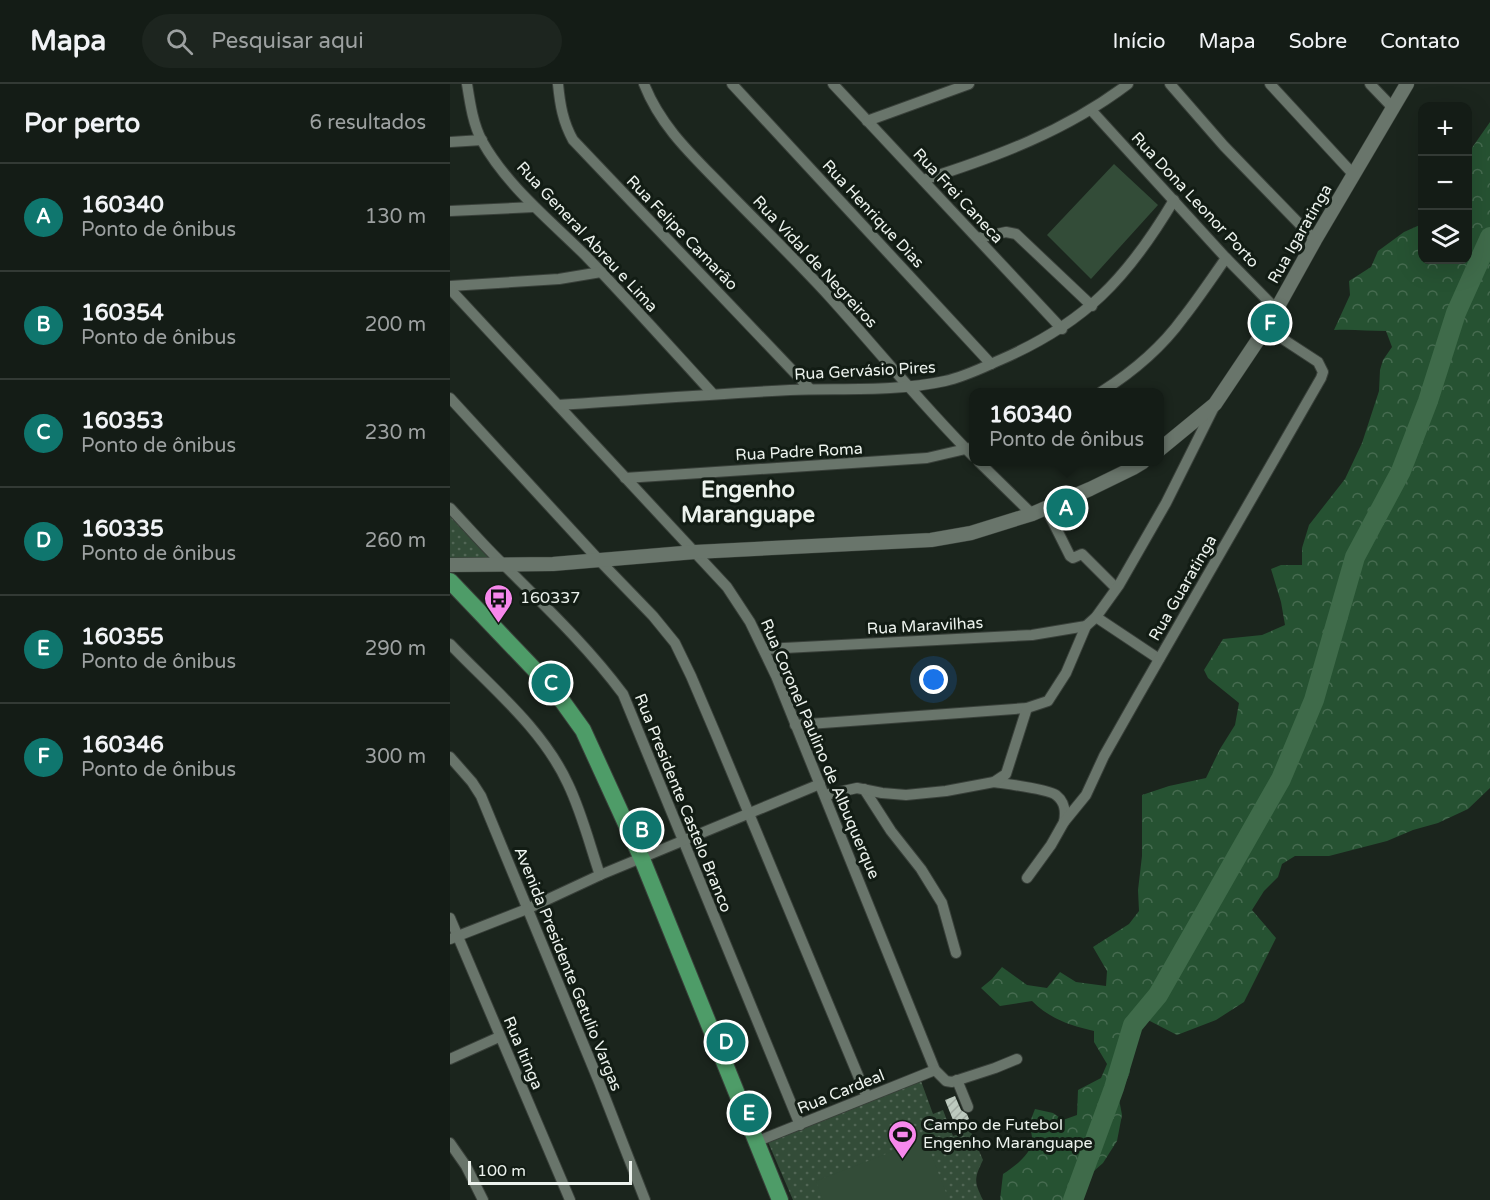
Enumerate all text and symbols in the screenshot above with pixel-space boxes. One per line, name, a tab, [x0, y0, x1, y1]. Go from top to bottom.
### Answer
search box	[142, 14, 562, 68]
text: Mapa	[30, 24, 106, 58]
icon: search	[163, 25, 196, 58]
text: Pesquisar aqui	[211, 28, 364, 54]
text: Início	[1113, 29, 1165, 54]
text: Mapa	[1198, 29, 1256, 54]
text: Sobre	[1289, 29, 1347, 54]
text: Contato	[1380, 29, 1460, 54]
map controls	[1418, 102, 1472, 264]
button: +	[1418, 102, 1472, 156]
text: Por perto	[24, 108, 140, 139]
text: 6 resultados	[310, 111, 426, 135]
street label: Rua Dona Leonor Porto	[1127, 128, 1263, 272]
street label: Rua Frei Caneca	[909, 144, 1007, 248]
street label: Rua Henrique Dias	[818, 156, 928, 272]
button: −	[1418, 156, 1472, 210]
street label: Rua General Abreu e Lima	[512, 158, 662, 316]
street label: Rua Felipe Camarão	[622, 171, 742, 295]
street label: Rua Igaratinga	[1263, 181, 1337, 287]
text: 160340	[81, 192, 164, 218]
street label: Rua Vidal de Negreiros	[748, 192, 882, 332]
text: A	[36, 205, 51, 229]
text: 130 m	[365, 205, 426, 229]
button: layers	[1418, 210, 1472, 264]
text: Ponto de ônibus	[81, 218, 236, 242]
text: 160354	[81, 300, 164, 326]
pin: F	[1250, 300, 1290, 346]
text: B	[37, 313, 50, 337]
text: 200 m	[365, 313, 426, 337]
text: Ponto de ônibus	[81, 326, 236, 350]
street label: Rua Gervásio Pires	[794, 357, 936, 385]
popup	[969, 388, 1164, 466]
text: 160340	[989, 402, 1072, 428]
text: 160353	[81, 408, 164, 434]
text: C	[37, 421, 50, 445]
text: 230 m	[365, 421, 426, 445]
text: Ponto de ônibus	[989, 428, 1144, 452]
text: Ponto de ônibus	[81, 434, 236, 458]
street label: Rua Padre Roma	[735, 439, 863, 465]
district label: Engenho Maranguape	[681, 477, 815, 528]
pin: A	[1046, 486, 1086, 530]
text: 160335	[81, 516, 164, 542]
text: D	[36, 529, 51, 553]
text: 260 m	[365, 529, 426, 553]
street label: Rua Guaratinga	[1145, 531, 1221, 645]
text: Ponto de ônibus	[81, 542, 236, 566]
bus stop icon: 160337	[483, 582, 515, 624]
place label: 160337	[520, 588, 580, 608]
street label: Rua Maravilhas	[866, 613, 984, 639]
street label: Rua Coronel Paulino de Albuquerque	[756, 616, 884, 882]
text: 160355	[81, 624, 164, 650]
text: E	[37, 637, 50, 661]
text: 290 m	[365, 637, 426, 661]
text: Ponto de ônibus	[81, 650, 236, 674]
pin: C	[532, 660, 570, 706]
your location	[919, 665, 948, 694]
street label: Rua Presidente Castelo Branco	[630, 691, 736, 915]
text: 160346	[81, 732, 164, 758]
text: F	[37, 745, 50, 769]
text: 300 m	[365, 745, 426, 769]
text: Ponto de ônibus	[81, 758, 236, 782]
pin: B	[622, 808, 662, 852]
street label: Avenida Presidente Getulio Vargas	[510, 844, 626, 1094]
street label: Rua Itinga	[499, 1013, 547, 1093]
pin: D	[706, 1020, 746, 1064]
street label: Rua Cardeal	[794, 1065, 888, 1119]
pin: E	[730, 1090, 768, 1136]
place label: Campo de Futebol Engenho Maranguape	[923, 1115, 1093, 1153]
sports icon: Campo de Futebol Engenho Maranguape	[886, 1118, 918, 1160]
scale bar	[468, 1158, 632, 1186]
text: 100 m	[477, 1161, 526, 1181]

